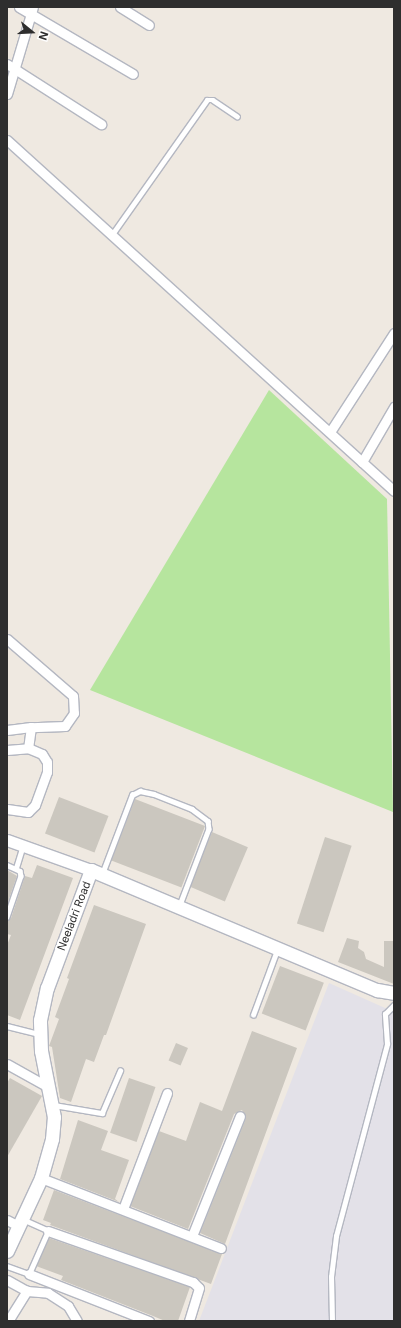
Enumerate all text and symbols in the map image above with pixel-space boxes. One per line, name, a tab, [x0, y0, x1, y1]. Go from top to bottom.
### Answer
north arrow	[12, 12, 52, 52]
text: N	[35, 30, 51, 42]
street label: Neeladri Road	[55, 879, 93, 953]

